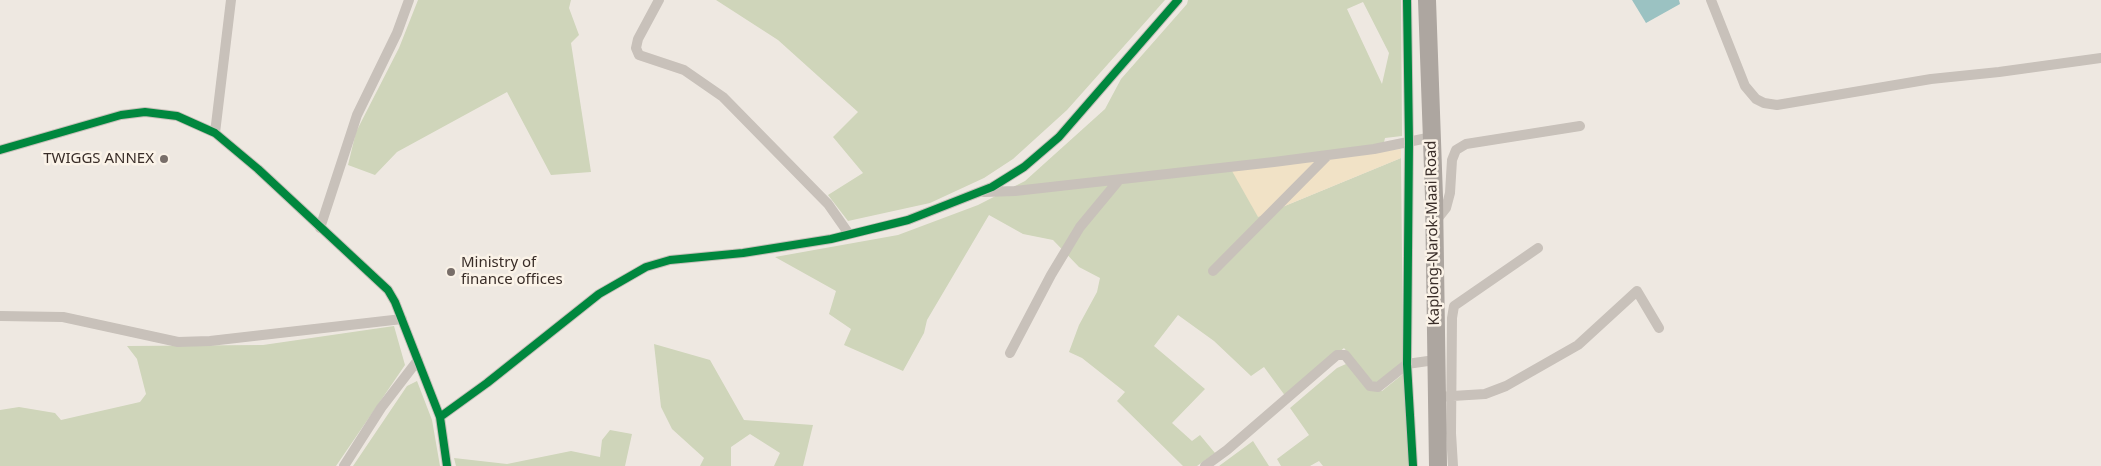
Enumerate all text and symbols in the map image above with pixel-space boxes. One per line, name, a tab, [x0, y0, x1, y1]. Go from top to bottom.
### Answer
street label: Kaplong-Narok-Maai Road	[1422, 140, 1444, 326]
place label: TWIGGS ANNEX	[43, 150, 154, 168]
marker: TWIGGS ANNEX	[158, 153, 170, 165]
place label: Ministry of finance offices	[461, 254, 563, 289]
marker: Ministry of finance offices	[445, 266, 457, 278]

